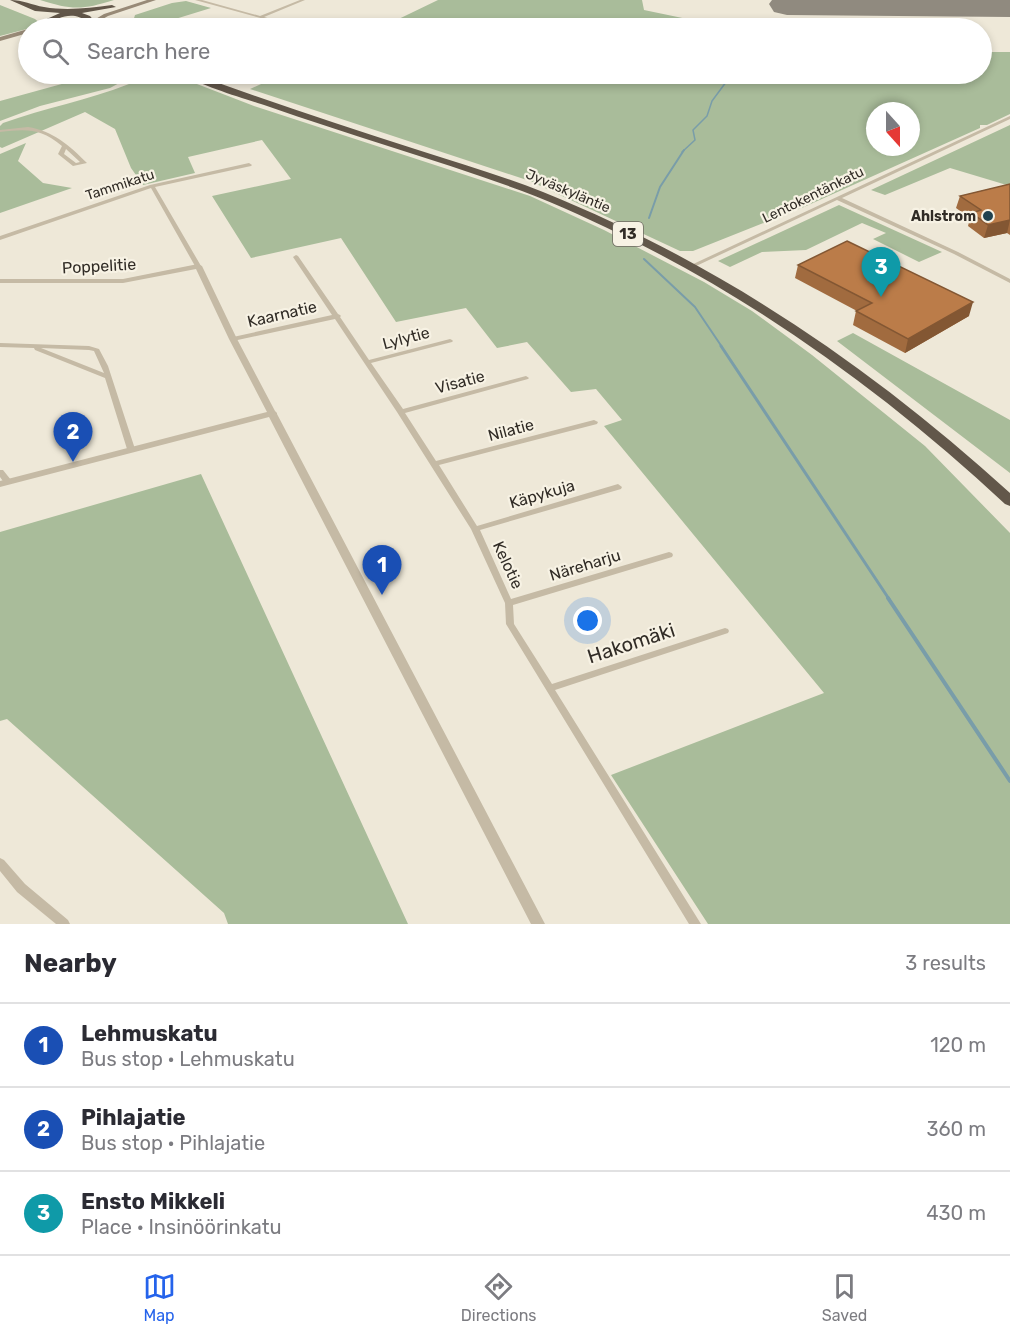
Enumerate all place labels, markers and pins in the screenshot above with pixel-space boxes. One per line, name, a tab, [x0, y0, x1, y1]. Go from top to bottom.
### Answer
place label: Ahlstrom	[911, 208, 976, 225]
marker: Ahlstrom	[981, 209, 995, 223]
pin: 3	[862, 248, 900, 297]
pin: 2	[54, 412, 92, 462]
pin: 1	[362, 546, 401, 595]

